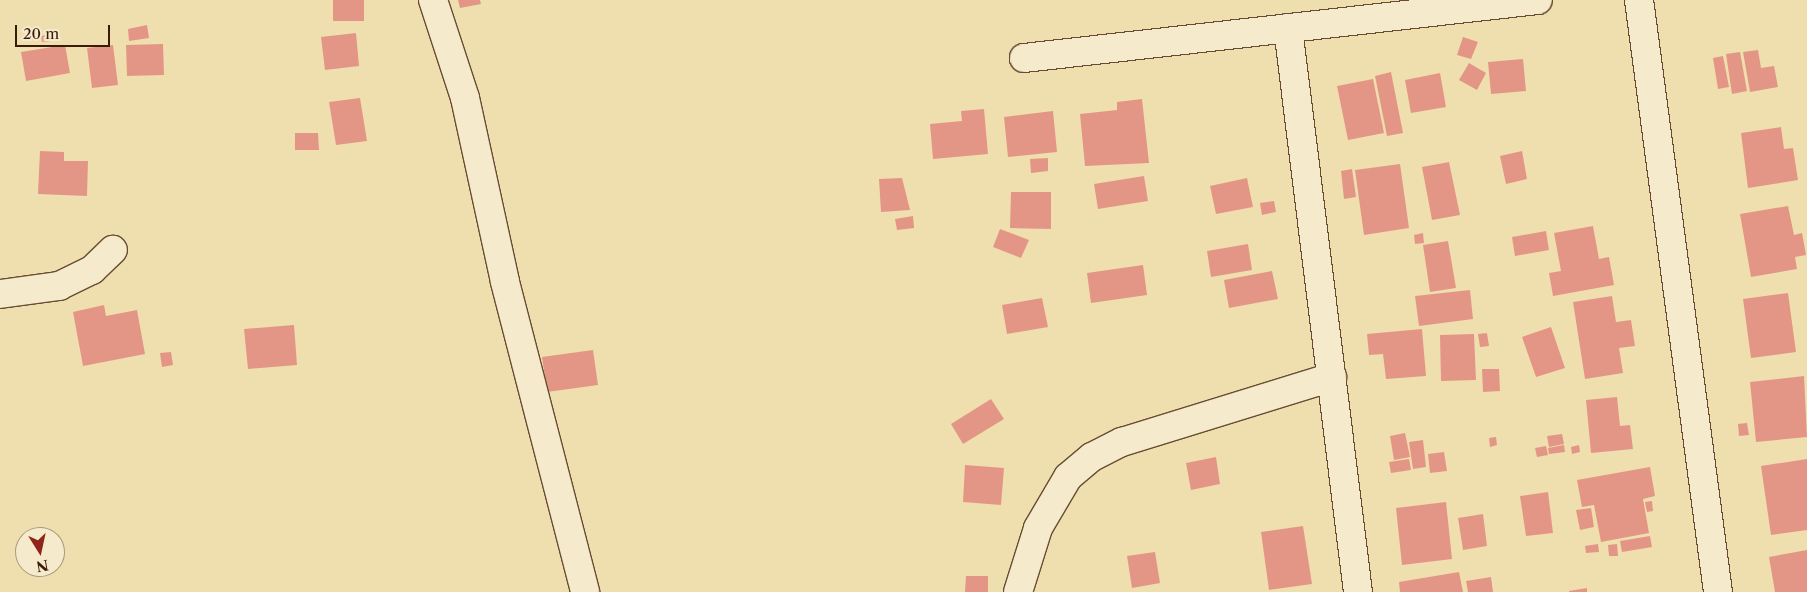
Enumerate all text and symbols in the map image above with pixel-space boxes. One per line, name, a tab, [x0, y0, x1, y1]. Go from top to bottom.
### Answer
scale bar	[18, 15, 112, 47]
text: 20 m	[23, 24, 59, 43]
north arrow	[15, 527, 65, 577]
text: N	[35, 556, 50, 576]

